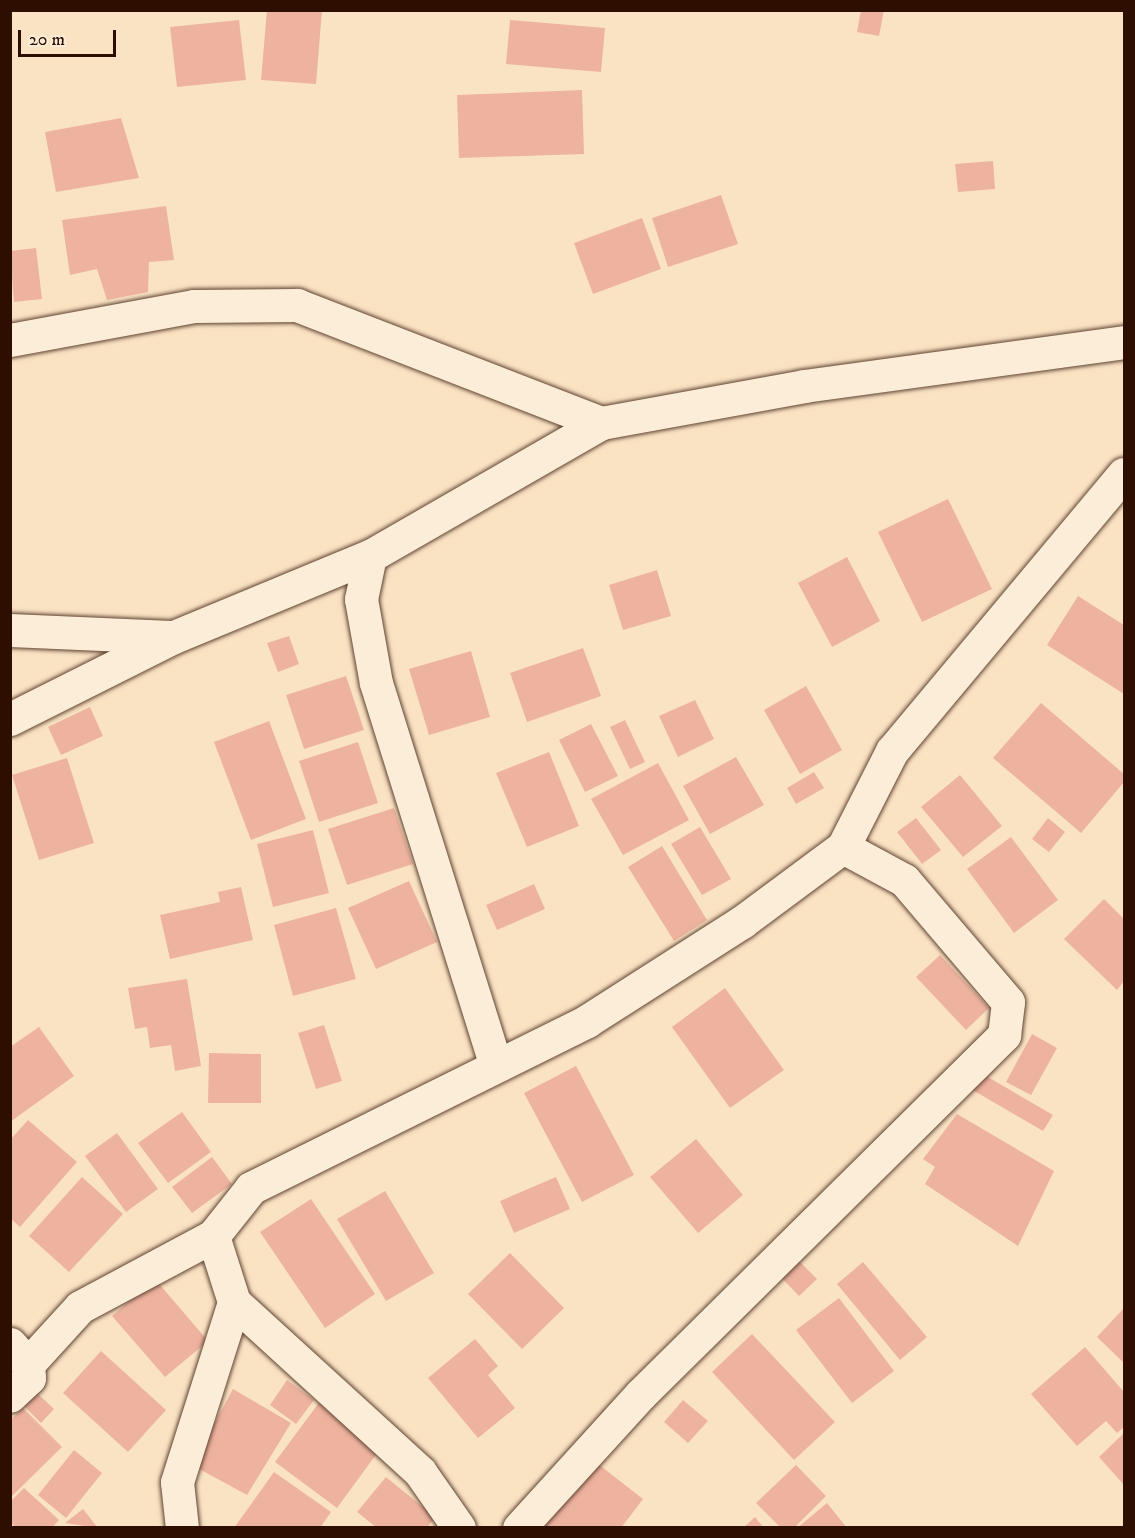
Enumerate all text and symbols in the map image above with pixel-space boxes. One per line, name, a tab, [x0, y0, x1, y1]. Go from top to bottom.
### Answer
scale bar	[21, 18, 118, 56]
text: 20 m	[29, 29, 65, 51]

